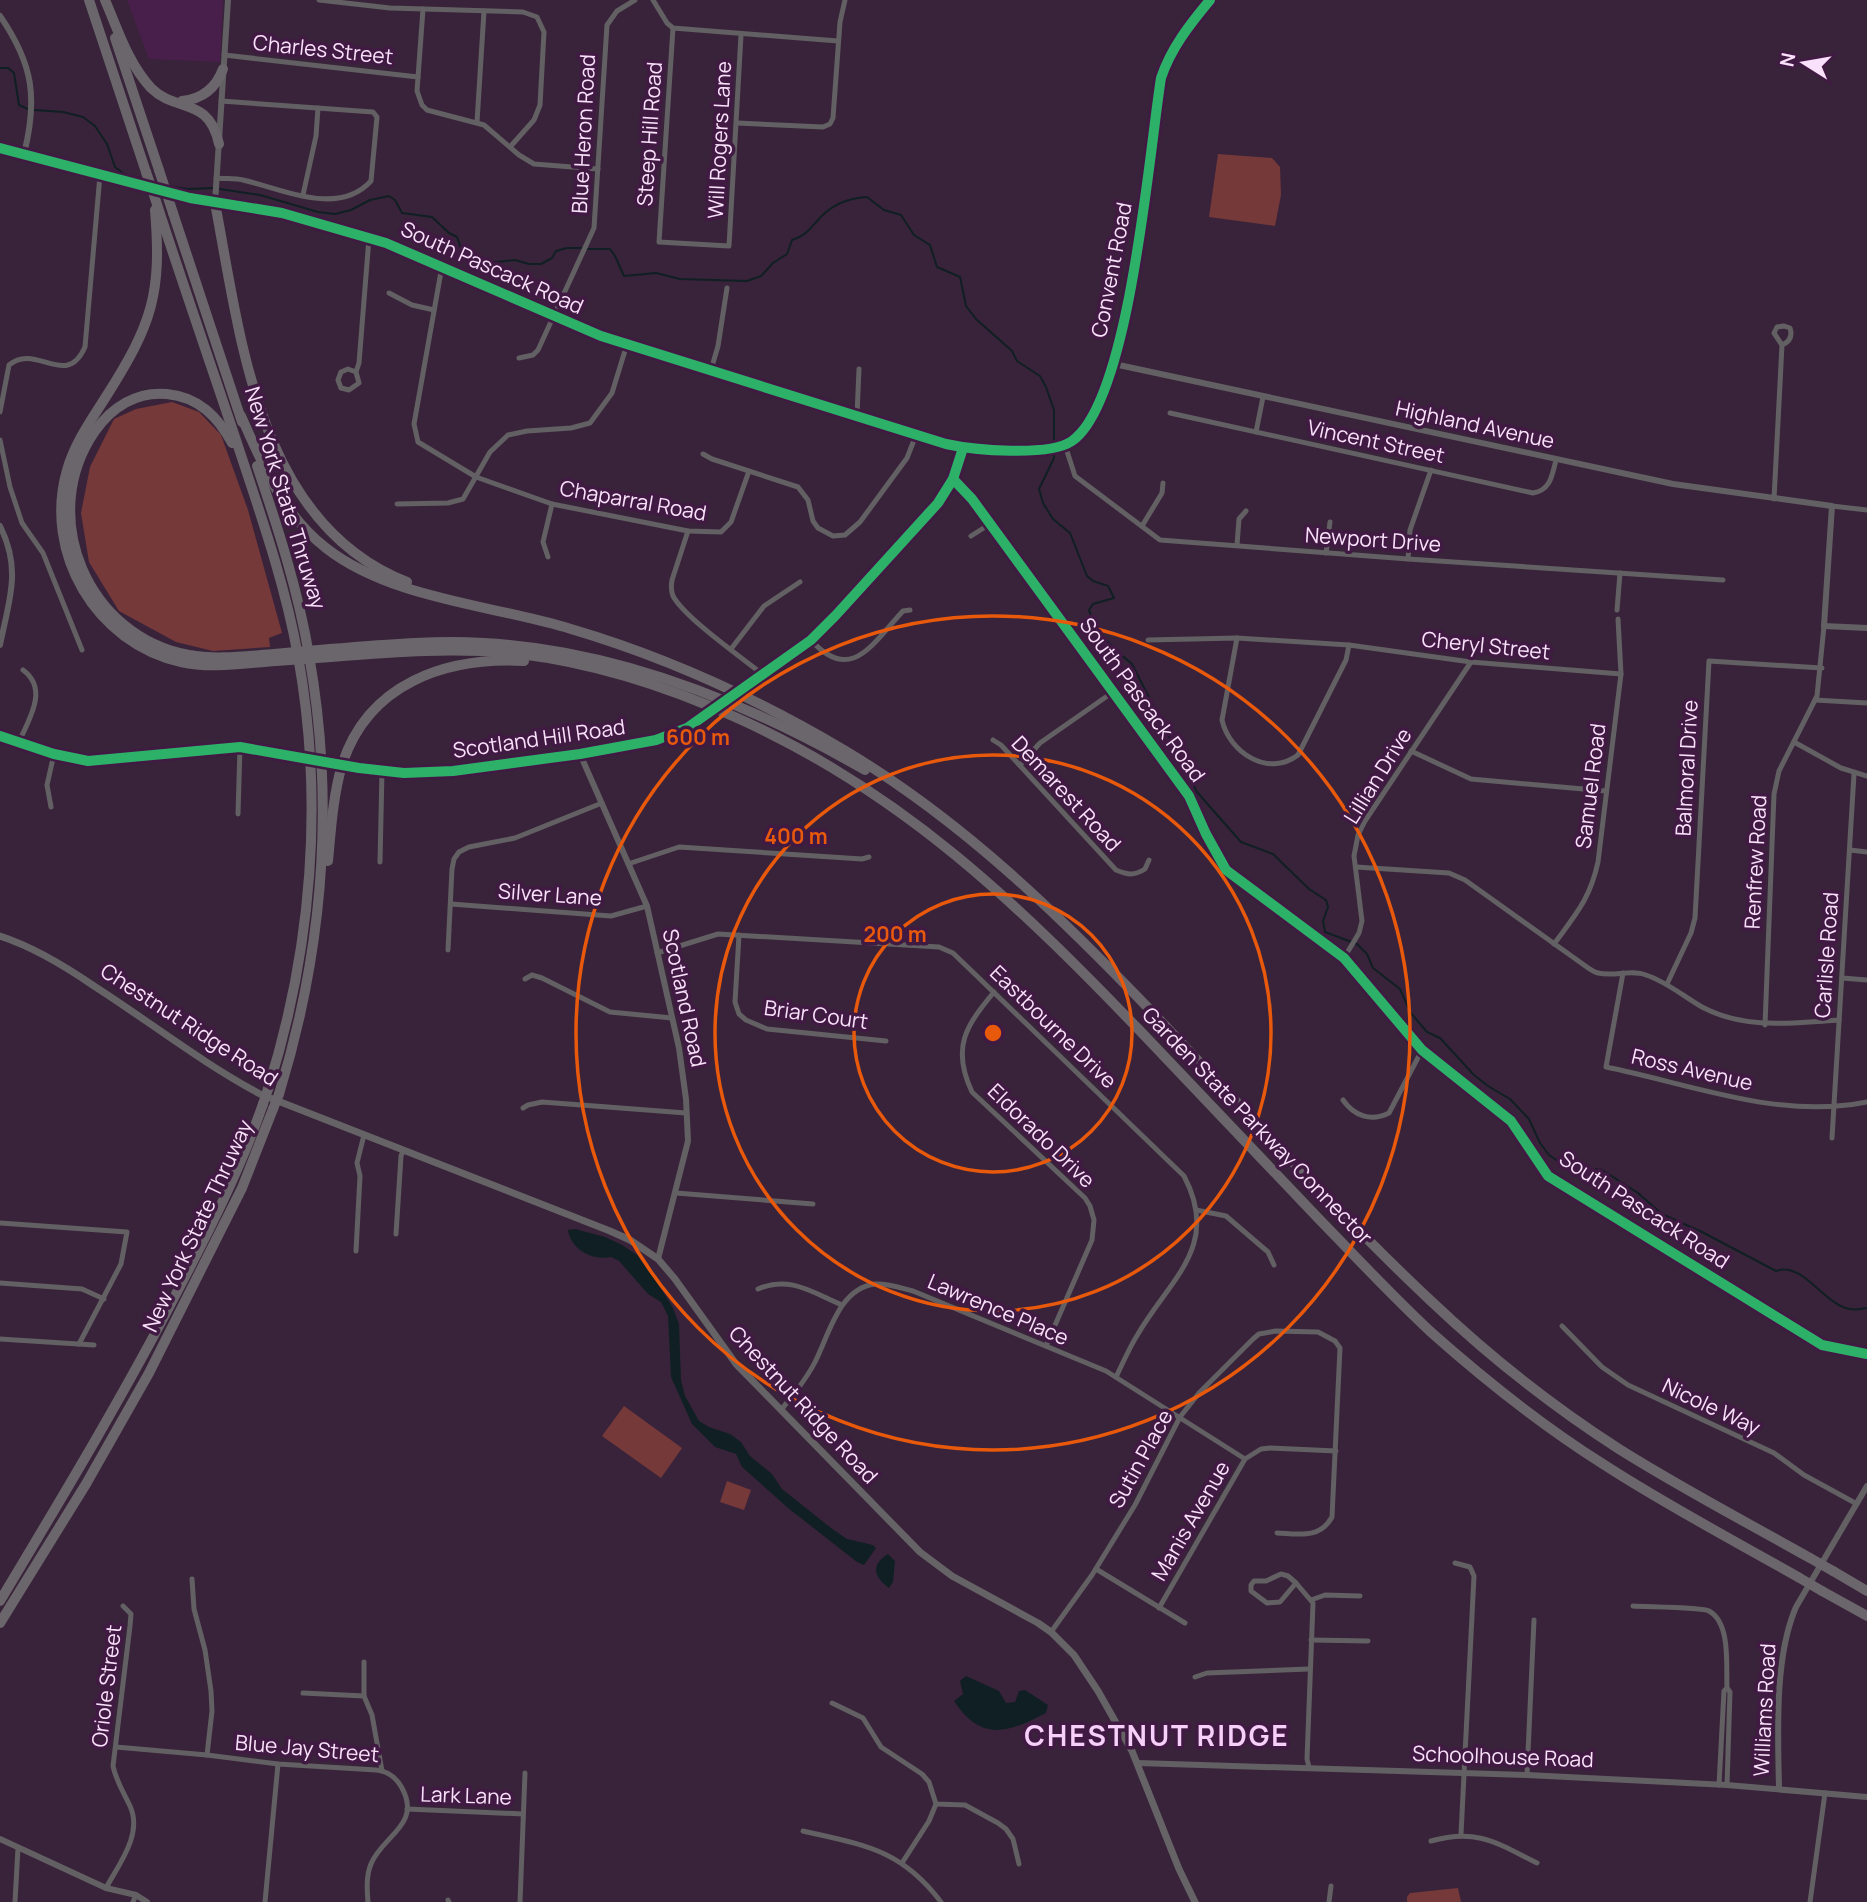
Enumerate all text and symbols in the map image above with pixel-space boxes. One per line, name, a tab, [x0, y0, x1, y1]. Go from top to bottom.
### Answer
street label: Charles Street	[252, 28, 395, 70]
north arrow	[1769, 28, 1839, 98]
text: N	[1773, 51, 1801, 69]
street label: Blue Heron Road	[565, 54, 601, 214]
street label: Will Rogers Lane	[701, 60, 737, 220]
street label: Steep Hill Road	[630, 61, 668, 207]
street label: Convent Road	[1084, 200, 1138, 340]
street label: South Pascack Road	[397, 214, 588, 320]
street label: New York State Thruway	[239, 383, 333, 612]
street label: Highland Avenue	[1393, 394, 1557, 455]
street label: Vincent Street	[1305, 413, 1447, 469]
street label: Chaparral Road	[558, 473, 709, 527]
street label: Newport Drive	[1304, 520, 1442, 558]
street label: South Pascack Road	[1074, 611, 1212, 787]
street label: Cheryl Street	[1420, 624, 1552, 666]
street label: Balmoral Drive	[1668, 699, 1704, 837]
street label: Scotland Hill Road	[451, 712, 627, 764]
street label: Lillian Drive	[1337, 722, 1418, 829]
street label: Samuel Road	[1568, 722, 1612, 850]
text: 600 m	[666, 723, 730, 751]
street label: Demarest Road	[1006, 729, 1128, 857]
street label: Renfrew Road	[1738, 794, 1772, 930]
text: 400 m	[764, 822, 828, 850]
street label: Silver Lane	[497, 876, 603, 912]
street label: Carlisle Road	[1808, 891, 1844, 1019]
text: 200 m	[863, 920, 927, 948]
street label: Scotland Road	[657, 926, 713, 1069]
street label: Chestnut Ridge Road	[96, 956, 284, 1092]
street label: Eastbourne Drive	[984, 959, 1123, 1094]
street label: Briar Court	[762, 993, 870, 1035]
street label: Garden State Parkway Connector	[1136, 1000, 1379, 1251]
centre of rings	[981, 1021, 1005, 1045]
street label: Ross Avenue	[1629, 1041, 1756, 1097]
street label: Eldorado Drive	[982, 1077, 1101, 1194]
street label: New York State Thruway	[136, 1115, 259, 1336]
street label: South Pascack Road	[1554, 1144, 1735, 1275]
street label: Lawrence Place	[924, 1267, 1073, 1351]
street label: Chestnut Ridge Road	[723, 1319, 884, 1489]
street label: Nicole Way	[1658, 1371, 1765, 1441]
street label: Sutin Place	[1102, 1404, 1179, 1513]
street label: Manis Avenue	[1145, 1456, 1236, 1585]
street label: Oriole Street	[85, 1623, 127, 1749]
street label: Williams Road	[1747, 1643, 1781, 1777]
district label: CHESTNUT RIDGE	[1024, 1716, 1290, 1754]
street label: Blue Jay Street	[234, 1728, 380, 1768]
street label: Schoolhouse Road	[1412, 1739, 1594, 1773]
street label: Lark Lane	[420, 1779, 512, 1811]

